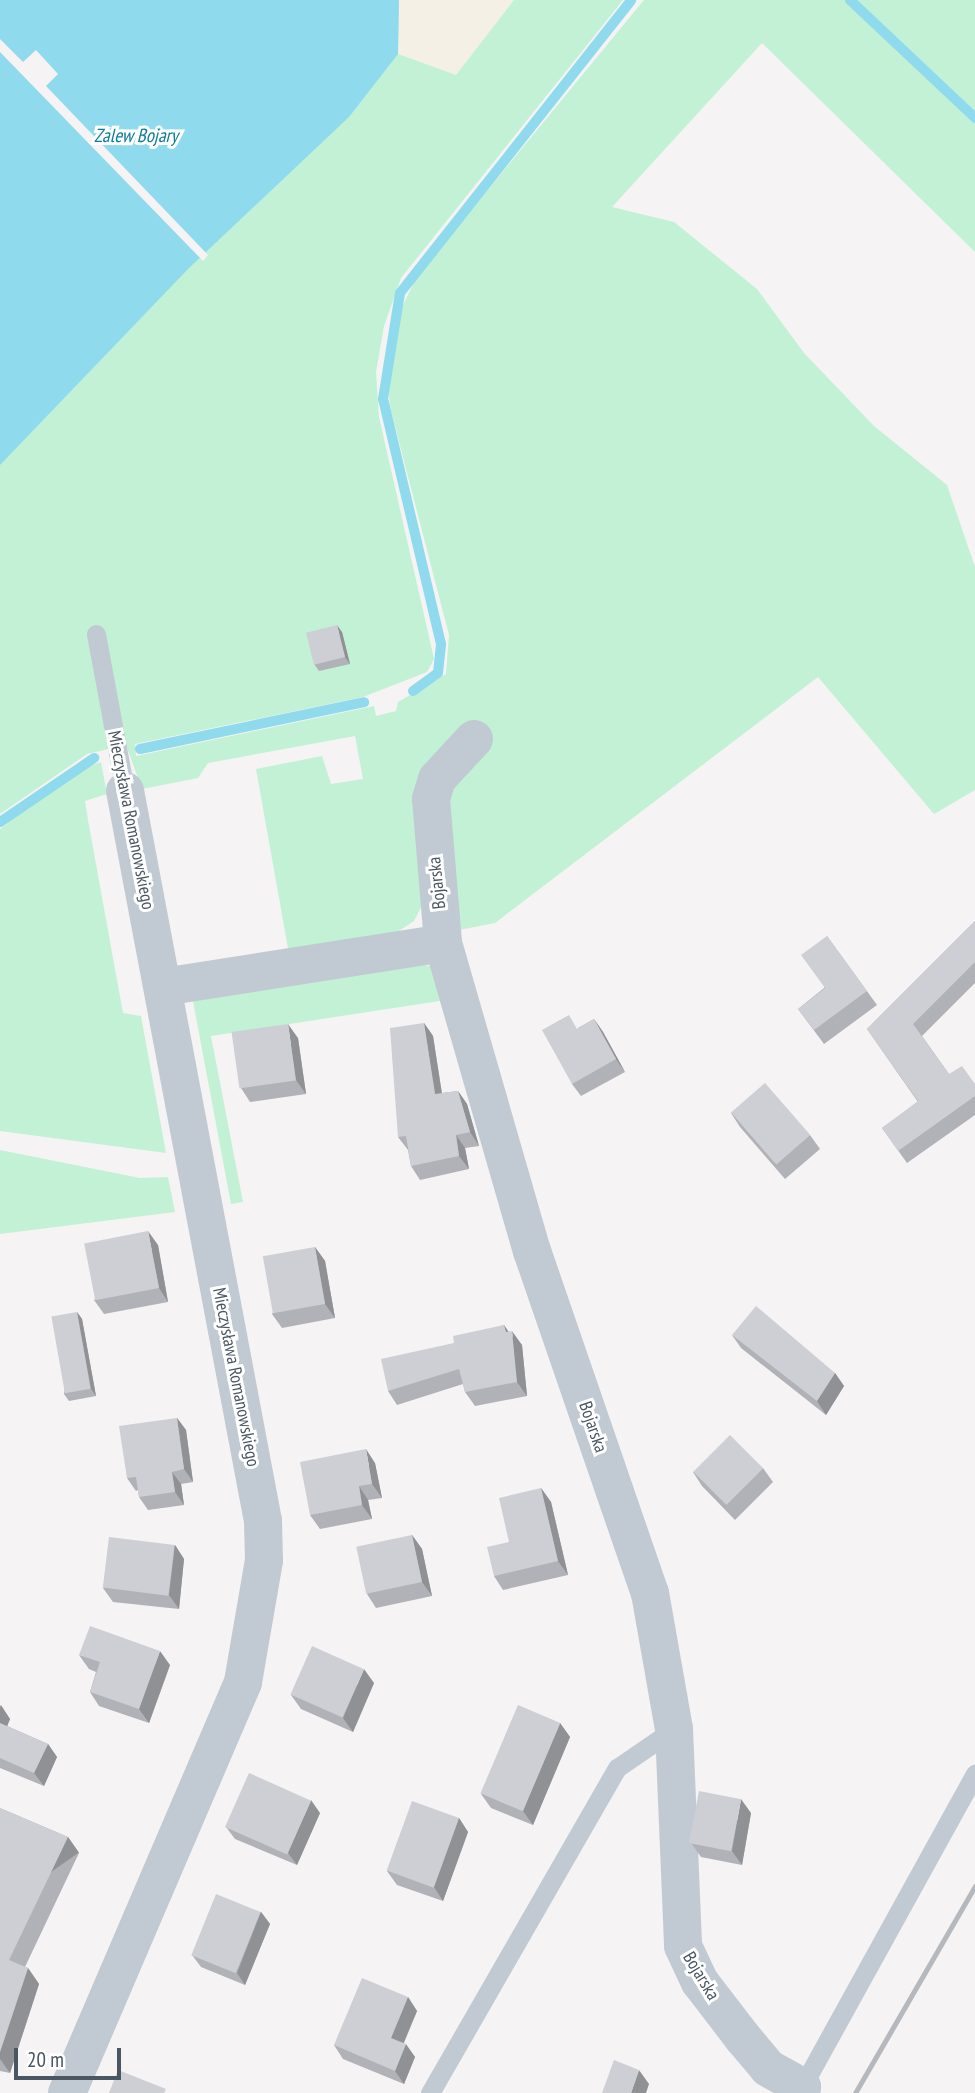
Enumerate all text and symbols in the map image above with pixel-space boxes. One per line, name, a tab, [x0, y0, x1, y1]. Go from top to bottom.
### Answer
water label: Zalew Bojary	[94, 125, 178, 147]
street label: Mieczysława Romanowskiego	[103, 729, 159, 911]
street label: Bojarska	[424, 856, 450, 910]
street label: Mieczysława Romanowskiego	[208, 1286, 264, 1468]
street label: Bojarska	[574, 1399, 612, 1455]
street label: Bojarska	[678, 1948, 724, 2004]
scale bar	[18, 2034, 124, 2078]
text: 20 m	[27, 2046, 64, 2073]

